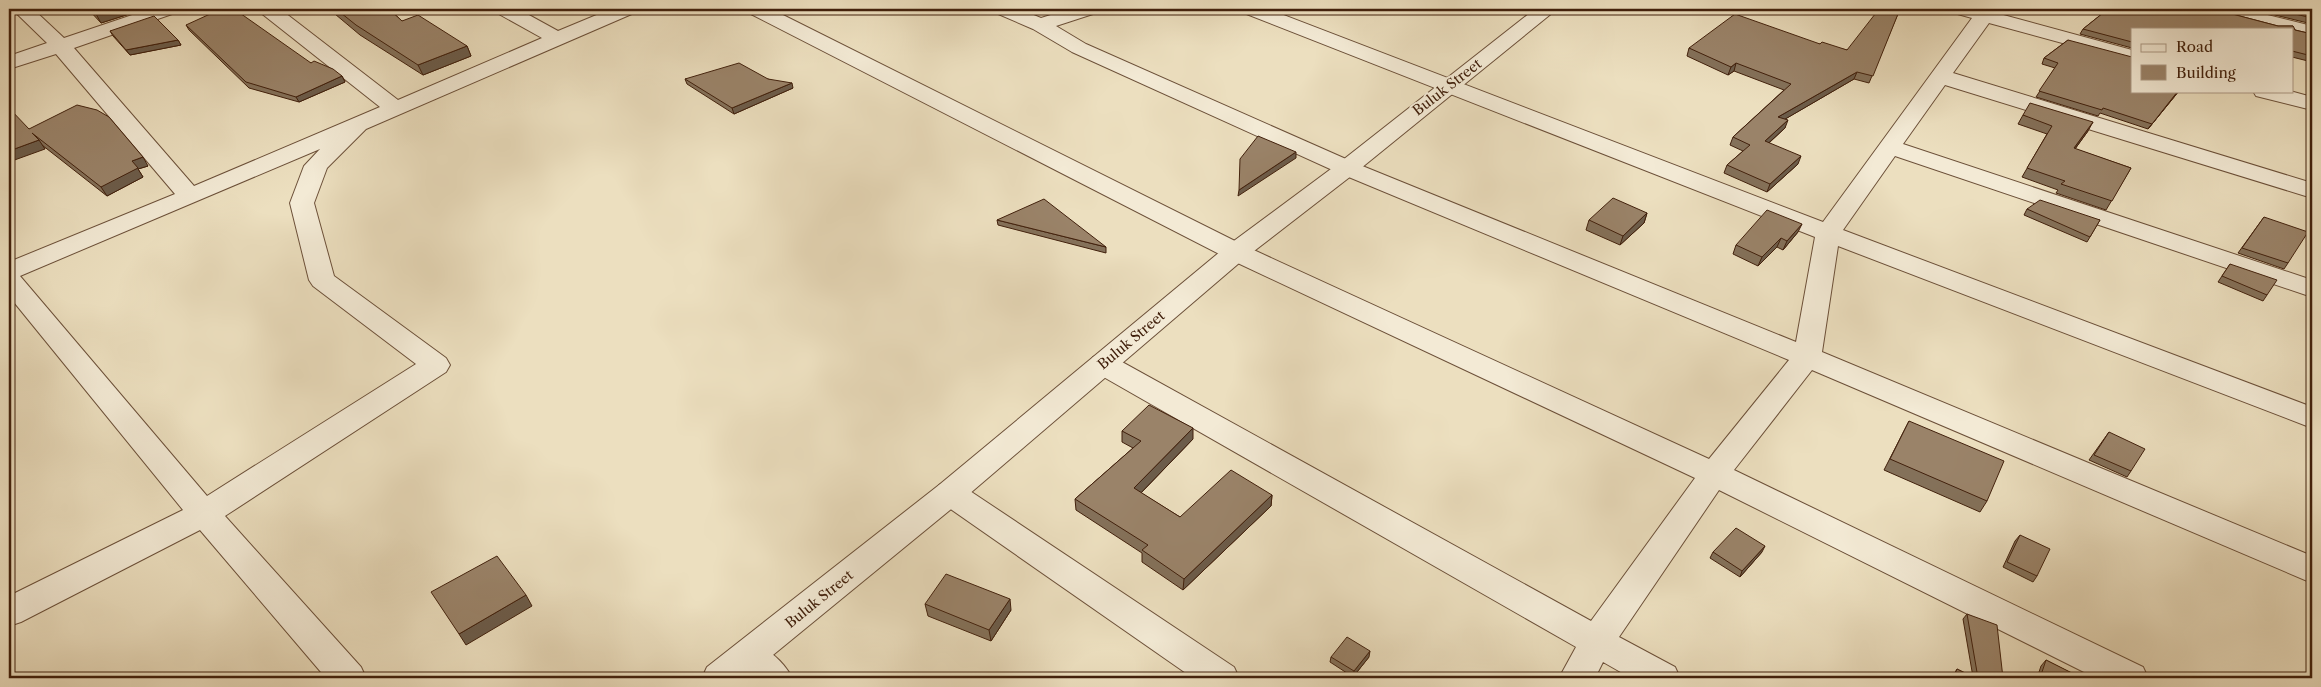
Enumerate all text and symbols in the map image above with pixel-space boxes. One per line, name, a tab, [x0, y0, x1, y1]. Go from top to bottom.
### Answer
legend	[2131, 28, 2294, 92]
text: Road	[2176, 37, 2213, 56]
street label: Buluk Street	[1409, 55, 1485, 119]
text: Building	[2176, 63, 2236, 82]
street label: Buluk Street	[1094, 307, 1168, 373]
street label: Buluk Street	[781, 566, 857, 632]

